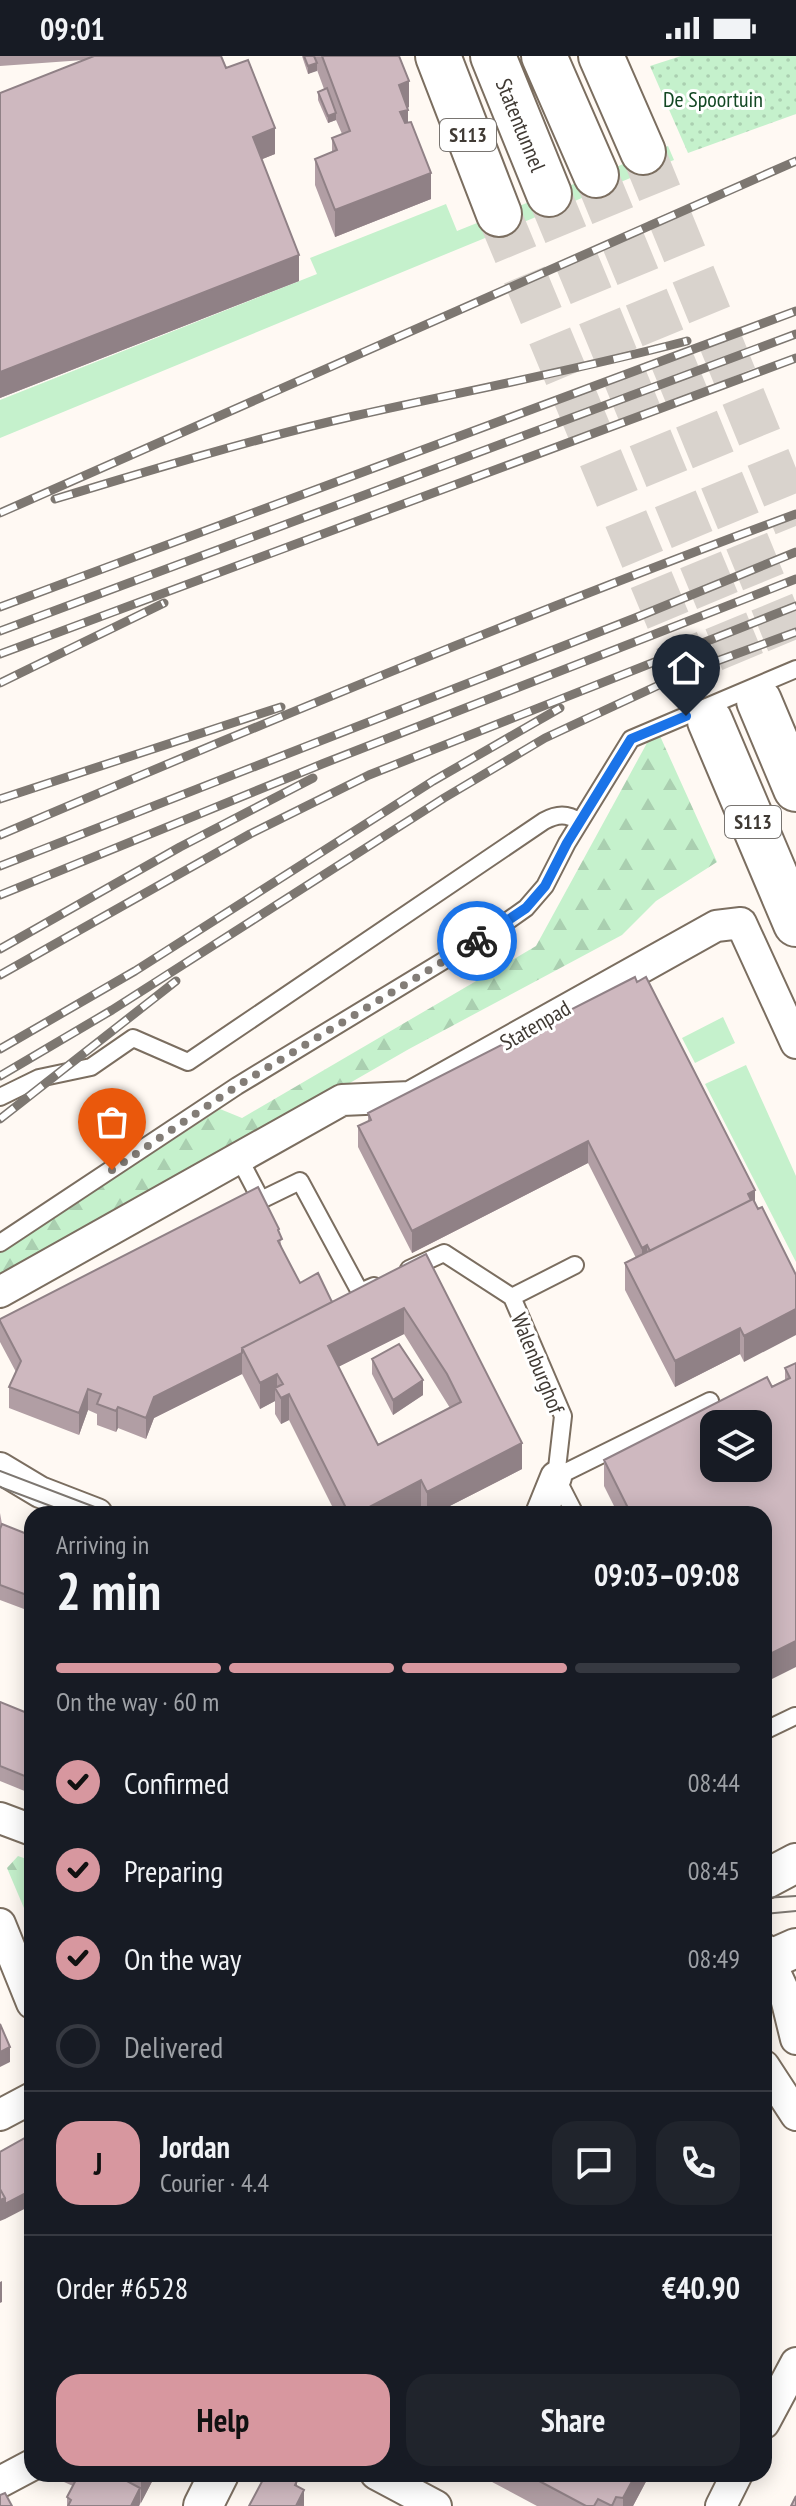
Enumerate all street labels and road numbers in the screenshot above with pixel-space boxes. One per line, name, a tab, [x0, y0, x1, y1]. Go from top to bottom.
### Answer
street label: Statentunnel	[490, 74, 553, 176]
road number: S113	[440, 119, 496, 151]
road number: S113	[725, 806, 781, 838]
street label: Statenpad	[495, 994, 575, 1056]
street label: Walenburghof	[505, 1309, 571, 1419]

